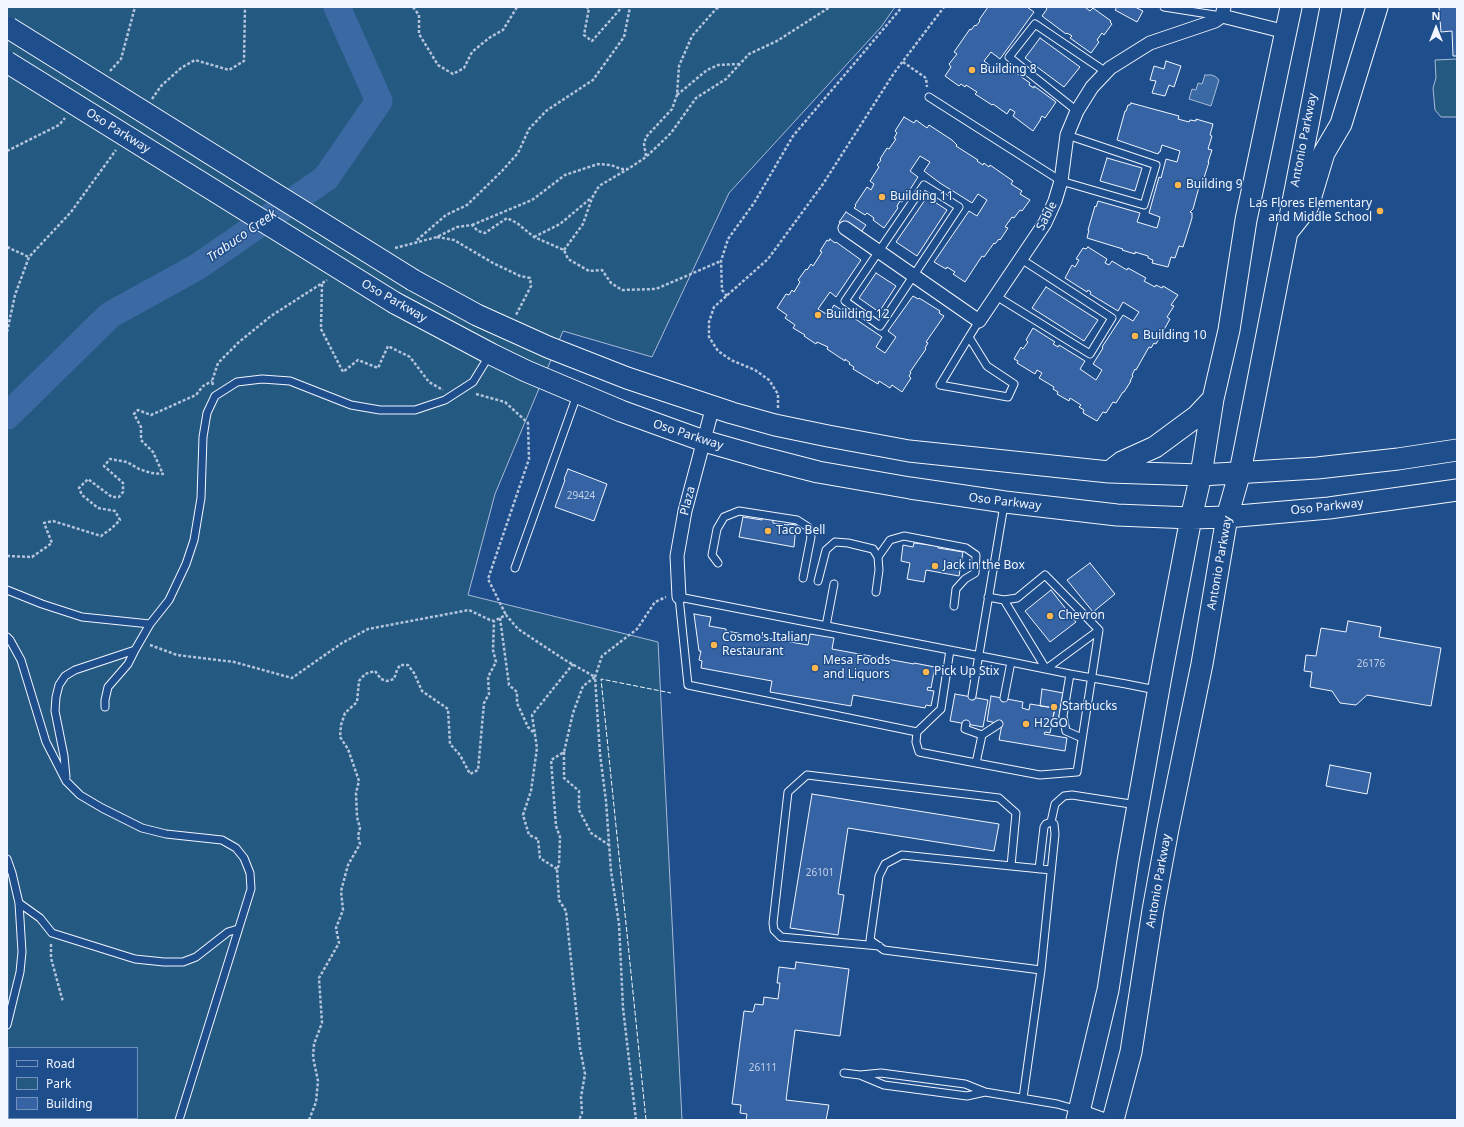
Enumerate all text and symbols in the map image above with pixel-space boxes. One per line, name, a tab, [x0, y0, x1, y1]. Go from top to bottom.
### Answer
north arrow	[1416, 8, 1456, 48]
text: N	[1432, 8, 1440, 23]
place label: Building 8	[980, 63, 1037, 77]
marker: Building 8	[967, 65, 977, 75]
street label: Antonio Parkway	[1288, 92, 1320, 188]
street label: Oso Parkway	[83, 106, 153, 156]
place label: Building 9	[1186, 178, 1243, 192]
marker: Building 9	[1173, 180, 1183, 190]
place label: Building 11	[890, 190, 954, 204]
marker: Building 11	[877, 192, 887, 202]
place label: Las Flores Elementary and Middle School	[1249, 197, 1372, 225]
street label: Sable	[1034, 199, 1060, 233]
water label: Trabuco Creek	[204, 206, 280, 266]
marker: Las Flores Elementary and Middle School	[1375, 206, 1385, 216]
street label: Oso Parkway	[359, 276, 429, 326]
place label: Building 12	[826, 308, 890, 322]
marker: Building 12	[813, 310, 823, 320]
place label: Building 10	[1143, 329, 1207, 343]
marker: Building 10	[1130, 331, 1140, 341]
street label: Oso Parkway	[651, 417, 725, 453]
street label: Plaza	[677, 485, 699, 517]
house number: 29424	[567, 490, 595, 502]
street label: Oso Parkway	[968, 490, 1042, 514]
street label: Oso Parkway	[1290, 496, 1364, 518]
street label: Antonio Parkway	[1205, 515, 1235, 611]
place label: Taco Bell	[776, 524, 825, 538]
marker: Taco Bell	[763, 526, 773, 536]
place label: Jack in the Box	[943, 559, 1025, 573]
marker: Jack in the Box	[930, 561, 940, 571]
place label: Chevron	[1058, 609, 1105, 623]
marker: Chevron	[1045, 611, 1055, 621]
place label: Cosmo's Italian Restaurant	[722, 631, 808, 659]
marker: Cosmo's Italian Restaurant	[709, 640, 719, 650]
place label: Mesa Foods and Liquors	[823, 654, 890, 682]
house number: 26176	[1357, 658, 1385, 670]
marker: Mesa Foods and Liquors	[810, 663, 820, 673]
place label: Pick Up Stix	[934, 665, 999, 679]
marker: Pick Up Stix	[921, 667, 931, 677]
place label: Starbucks	[1062, 700, 1117, 714]
marker: Starbucks	[1049, 702, 1059, 712]
place label: H2GO	[1034, 717, 1068, 731]
marker: H2GO	[1021, 719, 1031, 729]
street label: Antonio Parkway	[1144, 833, 1174, 929]
house number: 26101	[806, 867, 834, 879]
legend	[8, 1047, 138, 1119]
text: Road	[46, 1055, 75, 1072]
house number: 26111	[749, 1062, 777, 1074]
text: Park	[46, 1075, 71, 1092]
text: Building	[46, 1095, 93, 1112]

